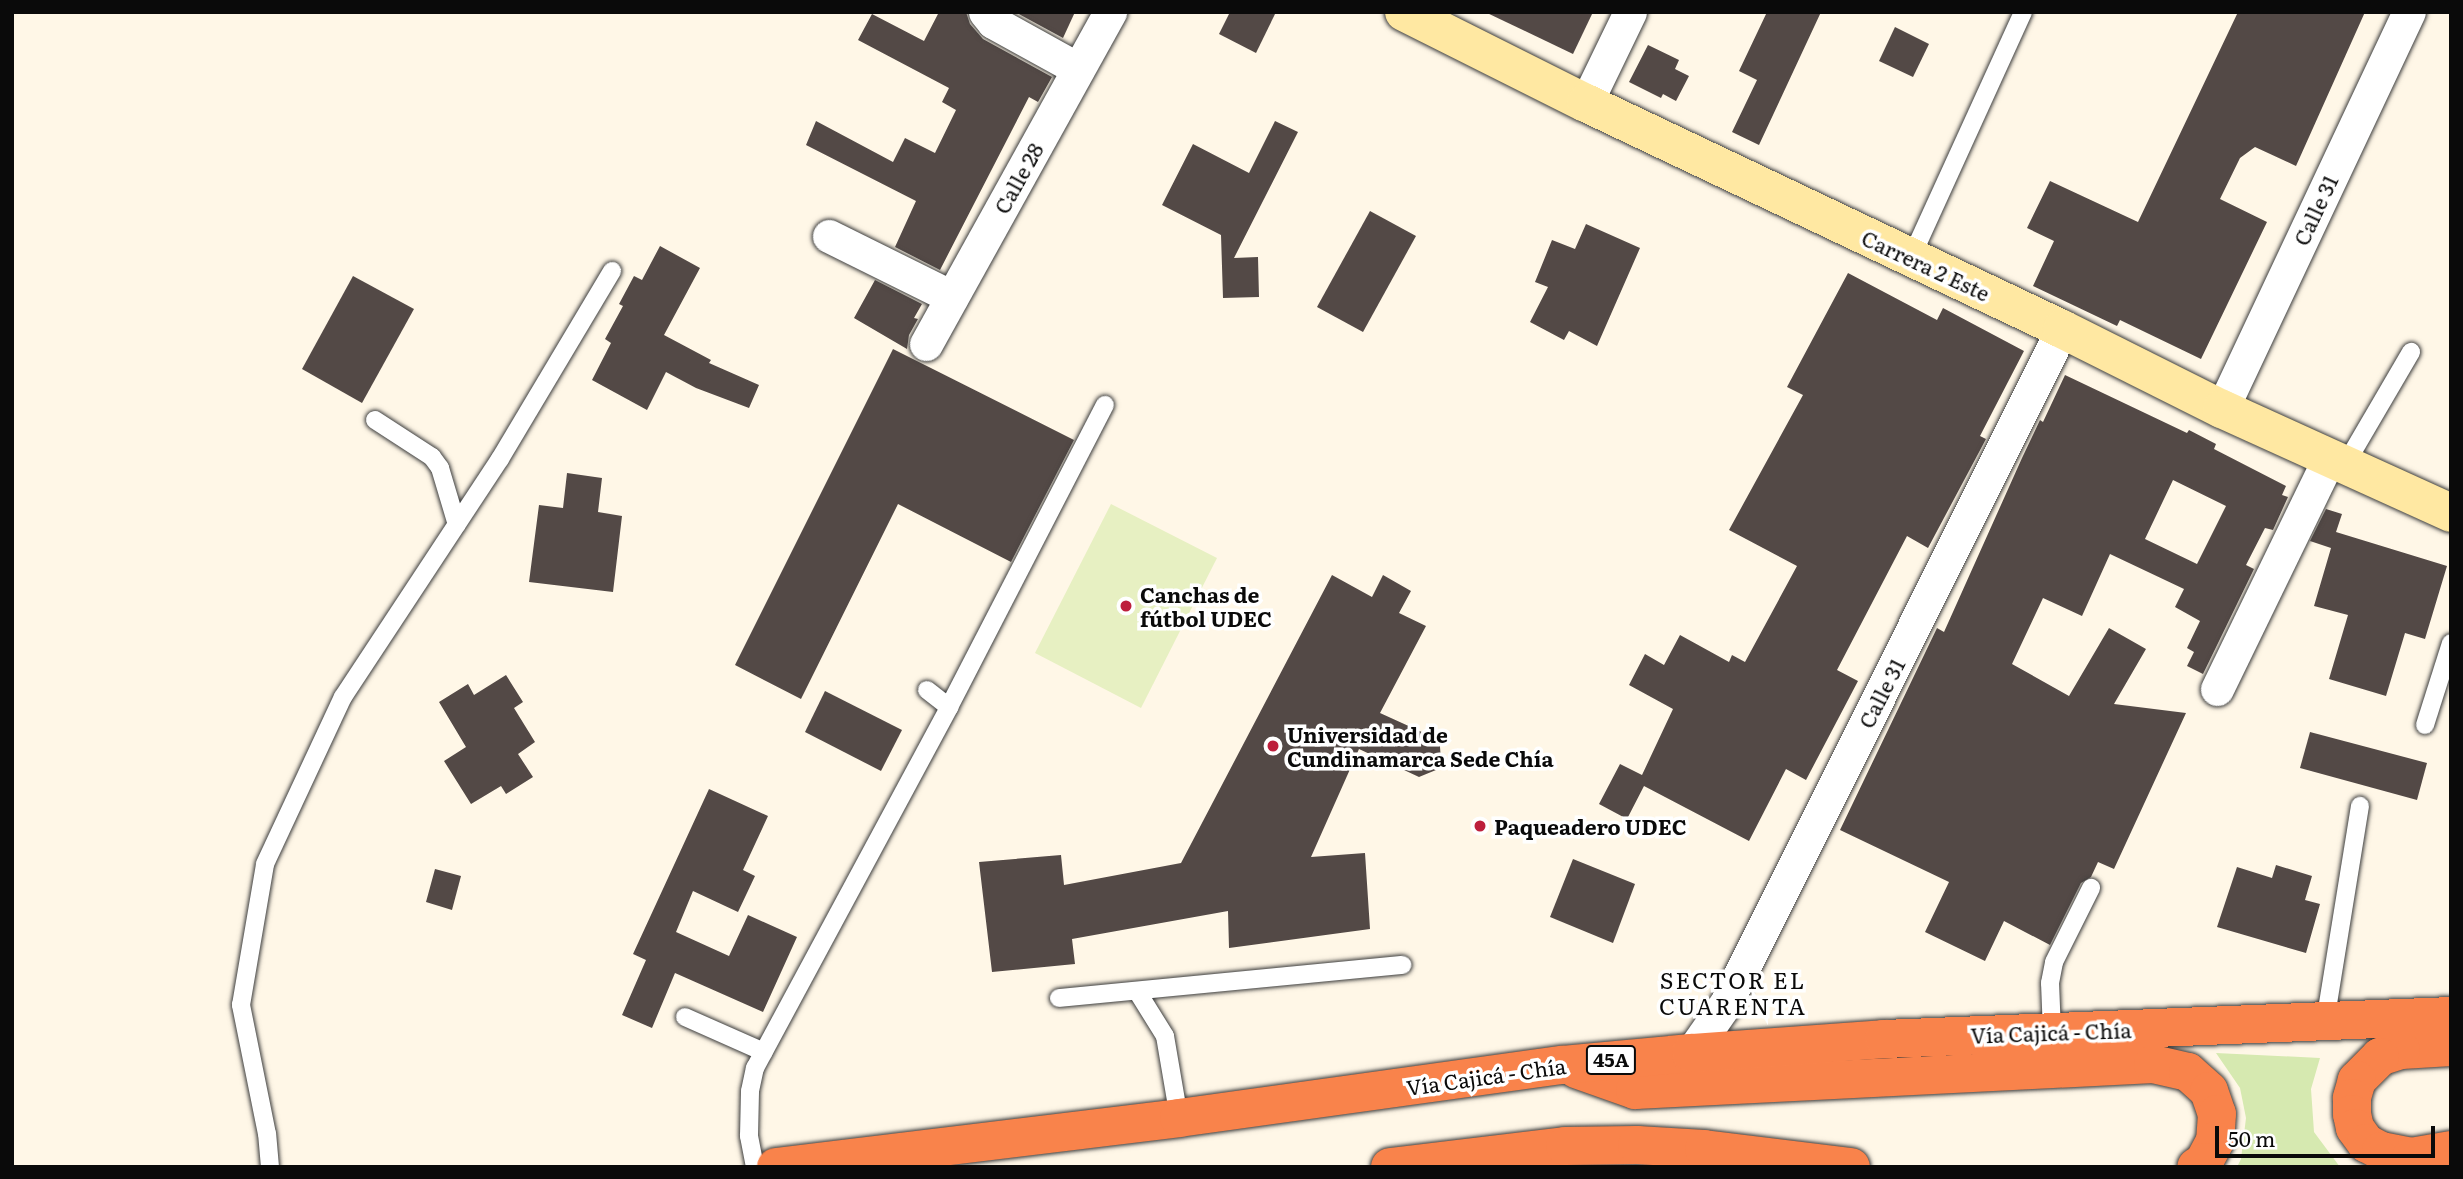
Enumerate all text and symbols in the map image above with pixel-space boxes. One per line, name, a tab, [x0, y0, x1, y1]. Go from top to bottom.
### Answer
street label: Calle 28	[988, 138, 1048, 218]
street label: Calle 31	[2288, 171, 2342, 249]
street label: Carrera 2 Este	[1858, 224, 1994, 306]
place label: Canchas de fútbol UDEC	[1140, 581, 1272, 631]
marker: Canchas de fútbol UDEC	[1118, 598, 1134, 614]
street label: Calle 31	[1853, 654, 1909, 732]
place label: Universidad de Cundinamarca Sede Chía	[1287, 721, 1554, 771]
marker: Universidad de Cundinamarca Sede Chía	[1265, 738, 1281, 754]
place label: Paqueadero UDEC	[1494, 813, 1687, 839]
marker: Paqueadero UDEC	[1472, 818, 1488, 834]
district label: SECTOR EL CUARENTA	[1660, 965, 1806, 1019]
street label: Vía Cajicá - Chía	[1970, 1017, 2132, 1047]
road number: 45A	[1585, 1044, 1637, 1076]
street label: Vía Cajicá - Chía	[1405, 1052, 1567, 1100]
scale bar	[2218, 1112, 2438, 1156]
text: 50 m	[2228, 1122, 2275, 1153]

